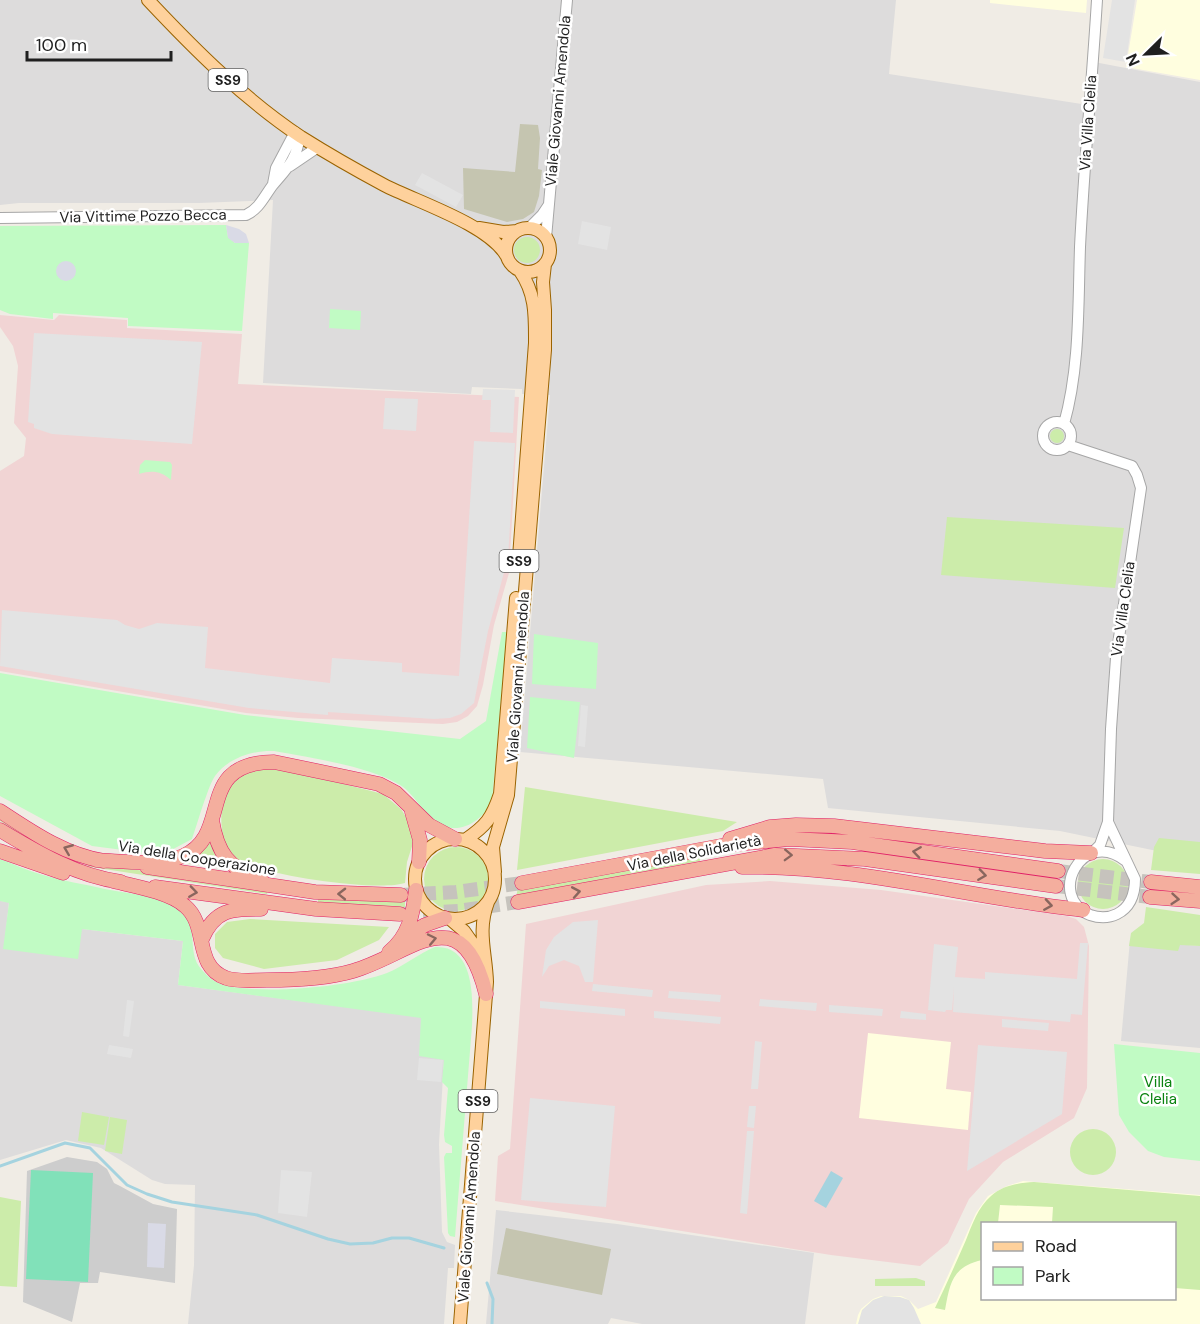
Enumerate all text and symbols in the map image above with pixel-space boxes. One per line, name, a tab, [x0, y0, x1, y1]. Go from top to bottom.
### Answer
street label: Viale Giovanni Amendola	[541, 15, 575, 187]
scale bar	[27, 24, 171, 62]
north arrow	[1116, 24, 1176, 84]
text: 100 m	[36, 33, 87, 57]
text: N	[1121, 50, 1145, 69]
road number: SS9	[208, 69, 248, 91]
street label: Via Villa Clelia	[1075, 74, 1101, 172]
street label: Via Vittime Pozzo Becca	[59, 205, 227, 227]
road number: SS9	[500, 550, 538, 572]
street label: Via Villa Clelia	[1106, 560, 1140, 658]
street label: Viale Giovanni Amendola	[502, 591, 534, 763]
street label: Via della Solidarietà	[625, 830, 763, 876]
street label: Via della Cooperazione	[117, 836, 277, 880]
one-way arrow	[63, 844, 73, 857]
one-way arrow	[912, 846, 921, 858]
one-way arrow	[784, 849, 793, 862]
one-way arrow	[978, 869, 987, 881]
one-way arrow	[189, 885, 198, 897]
one-way arrow	[571, 886, 581, 899]
one-way arrow	[338, 888, 347, 900]
one-way arrow	[1171, 892, 1180, 905]
one-way arrow	[1043, 899, 1052, 911]
one-way arrow	[427, 933, 437, 946]
park label: Villa Clelia	[1139, 1072, 1177, 1109]
road number: SS9	[458, 1090, 498, 1112]
street label: Viale Giovanni Amendola	[453, 1131, 485, 1303]
legend	[981, 1222, 1176, 1300]
text: Road	[1035, 1234, 1077, 1258]
text: Park	[1035, 1264, 1071, 1288]

